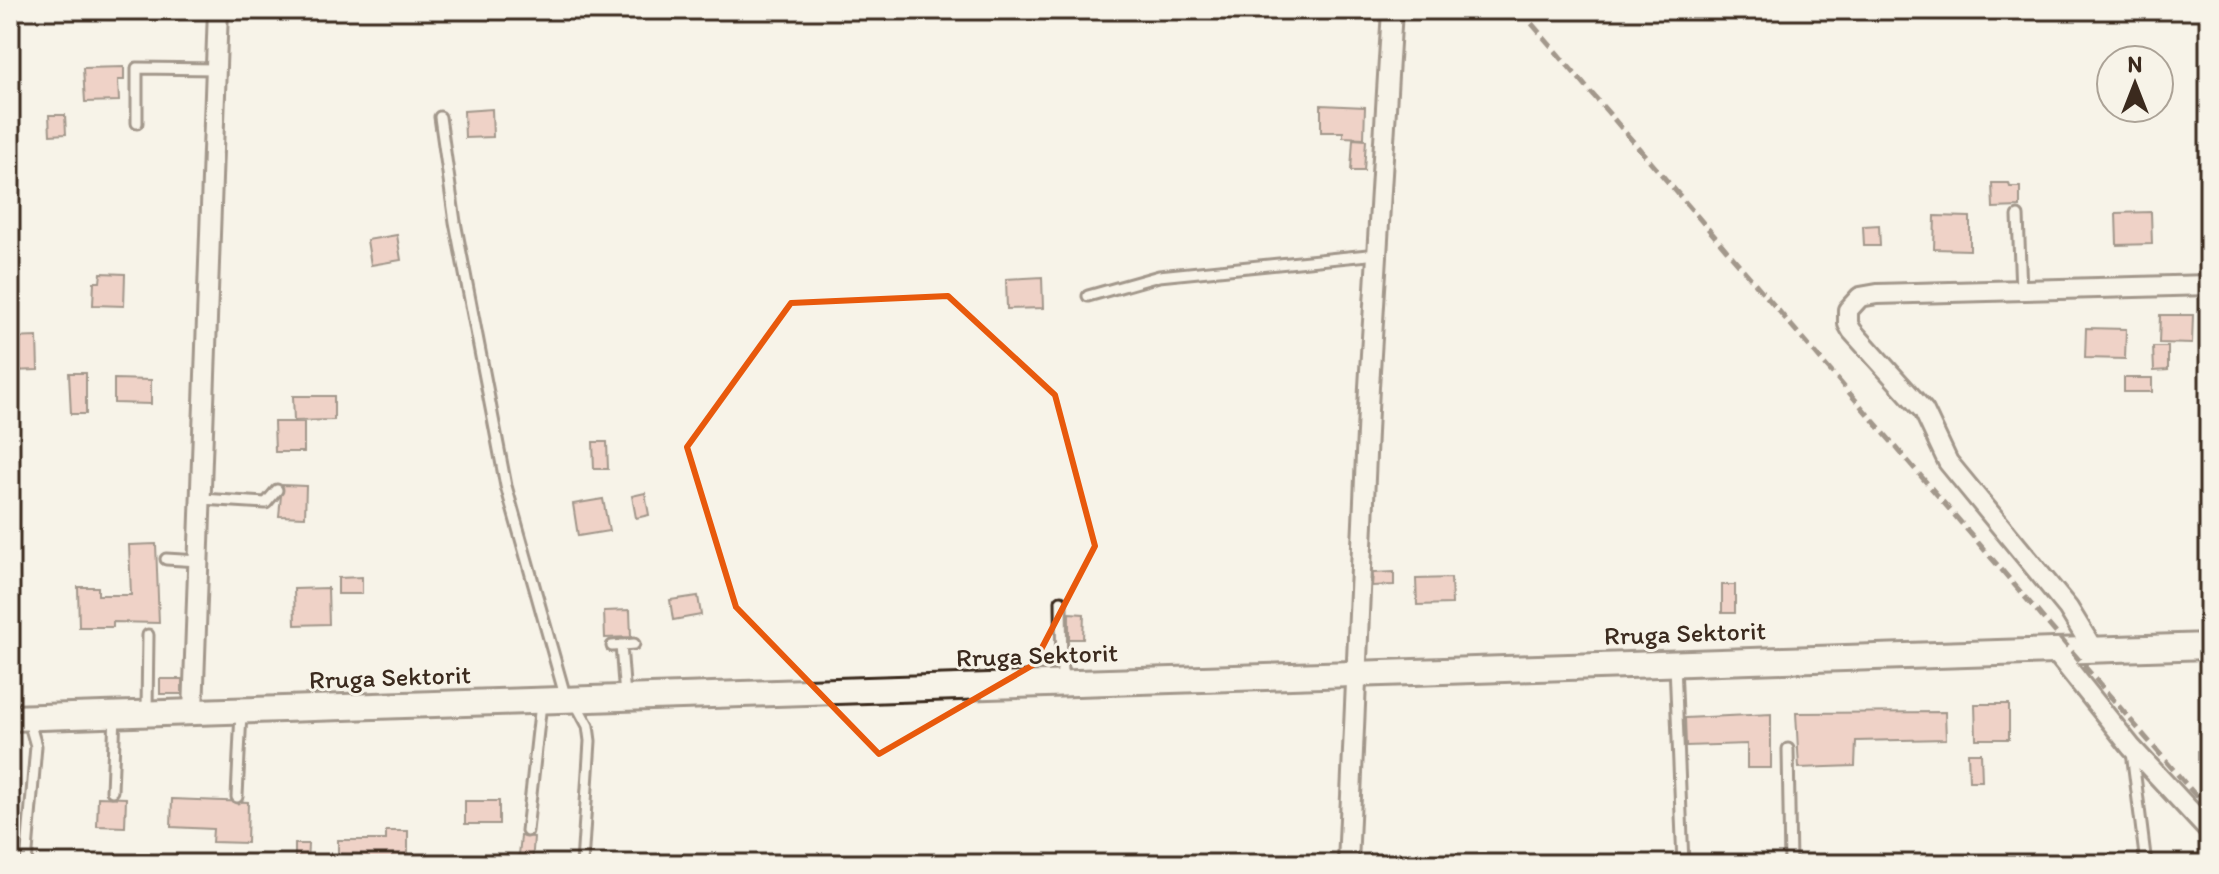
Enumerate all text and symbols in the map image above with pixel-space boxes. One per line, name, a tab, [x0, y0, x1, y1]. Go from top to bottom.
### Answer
north arrow	[2095, 44, 2175, 124]
text: N	[2128, 51, 2142, 78]
street label: Rruga Sektorit	[1603, 614, 1767, 652]
street label: Rruga Sektorit	[955, 636, 1119, 674]
street label: Rruga Sektorit	[308, 658, 472, 696]

